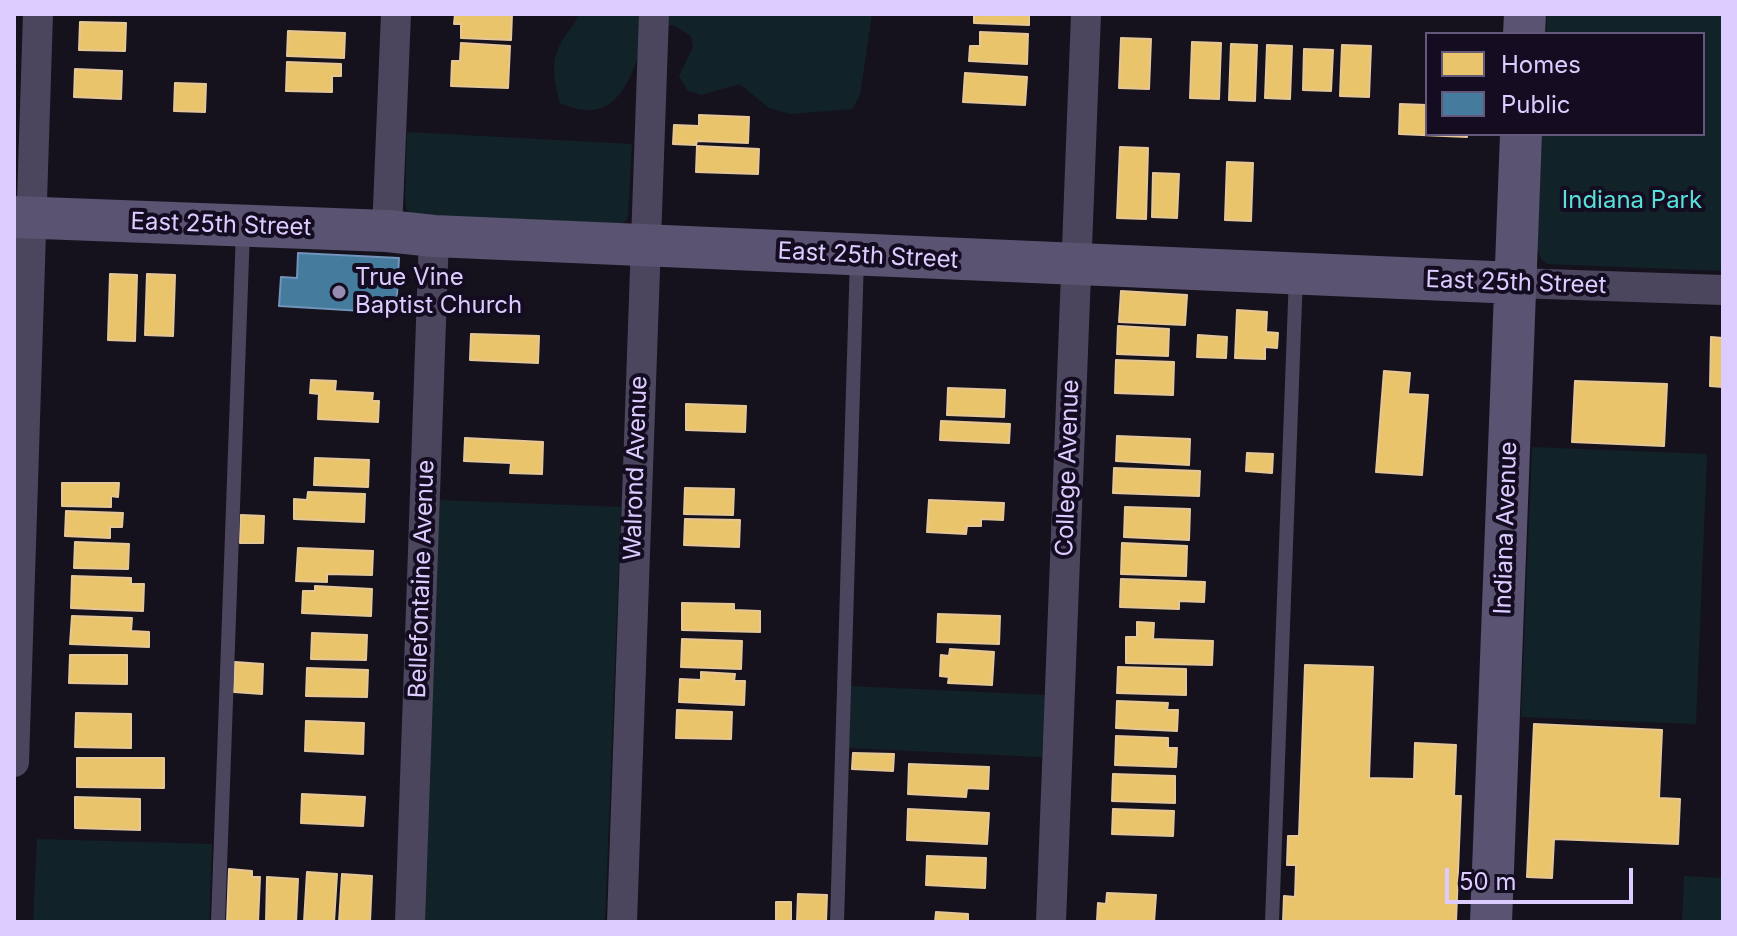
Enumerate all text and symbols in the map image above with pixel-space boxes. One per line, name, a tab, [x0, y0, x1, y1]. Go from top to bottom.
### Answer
legend	[1425, 32, 1705, 136]
text: Homes	[1501, 50, 1581, 79]
text: Public	[1501, 90, 1571, 119]
park label: Indiana Park	[1562, 187, 1702, 215]
street label: East 25th Street	[130, 207, 312, 243]
street label: East 25th Street	[777, 237, 959, 275]
place label: True Vine Baptist Church	[355, 264, 522, 320]
street label: East 25th Street	[1425, 265, 1607, 301]
marker: True Vine Baptist Church	[330, 283, 348, 301]
street label: Walrond Avenue	[618, 375, 654, 561]
street label: College Avenue	[1051, 379, 1085, 557]
street label: Indiana Avenue	[1489, 441, 1523, 615]
street label: Bellefontaine Avenue	[403, 459, 441, 699]
scale bar	[1449, 852, 1637, 902]
text: 50 m	[1459, 867, 1517, 896]

